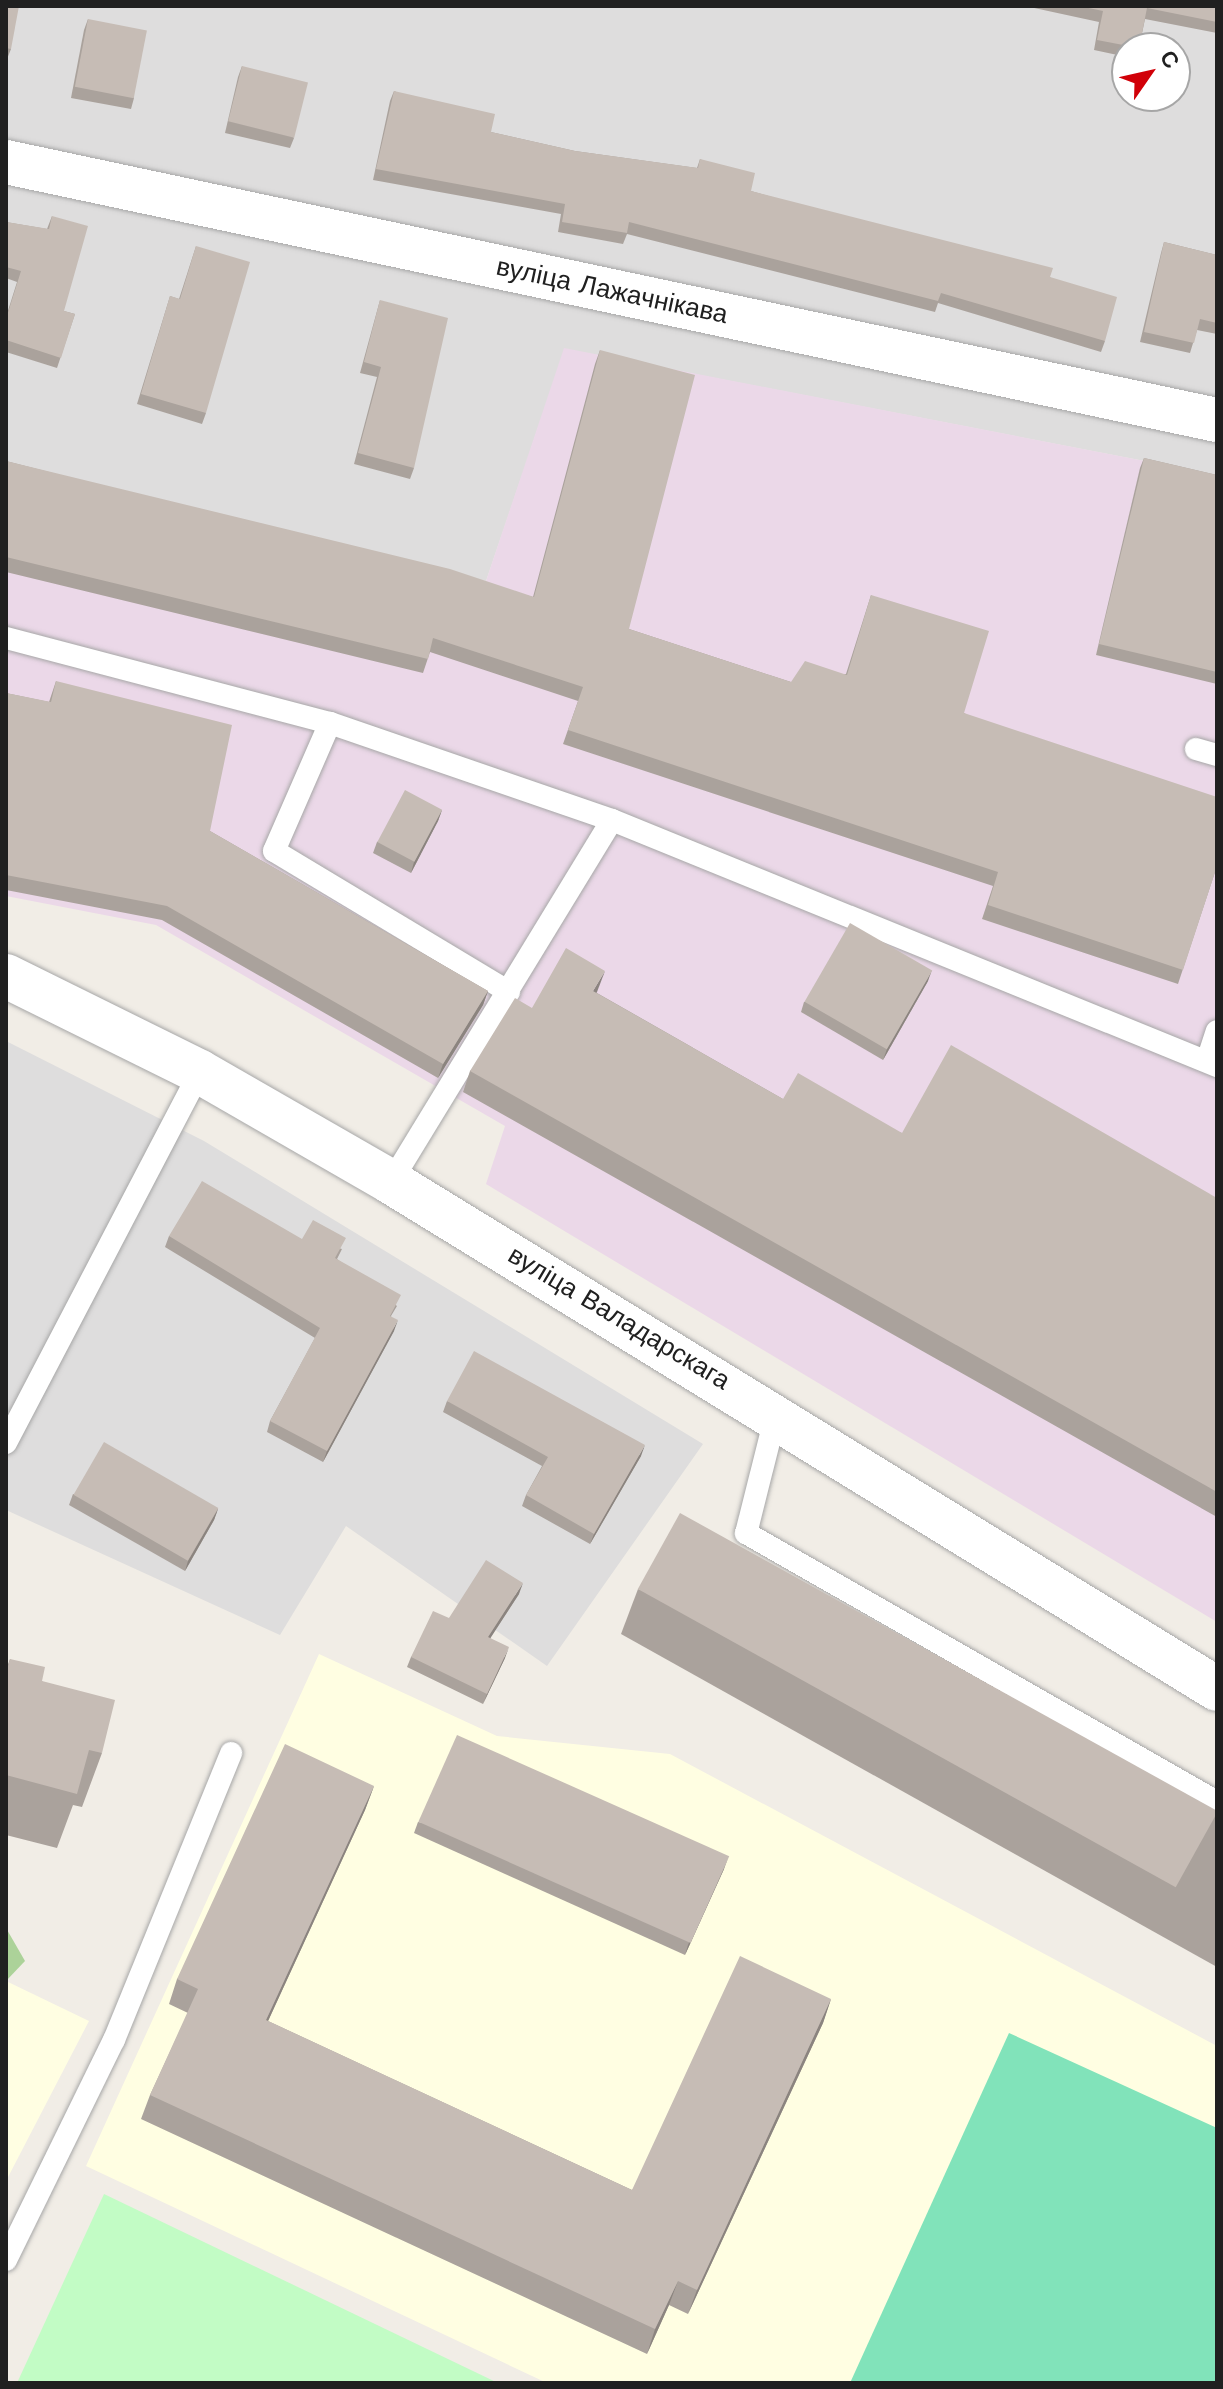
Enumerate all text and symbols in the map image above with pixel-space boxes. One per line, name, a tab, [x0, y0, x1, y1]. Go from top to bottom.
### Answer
north arrow	[1111, 32, 1191, 112]
text: С	[1155, 46, 1184, 73]
street label: вуліца Лажачнікава	[493, 251, 731, 331]
street label: вуліца Валадарскага	[502, 1239, 736, 1397]

